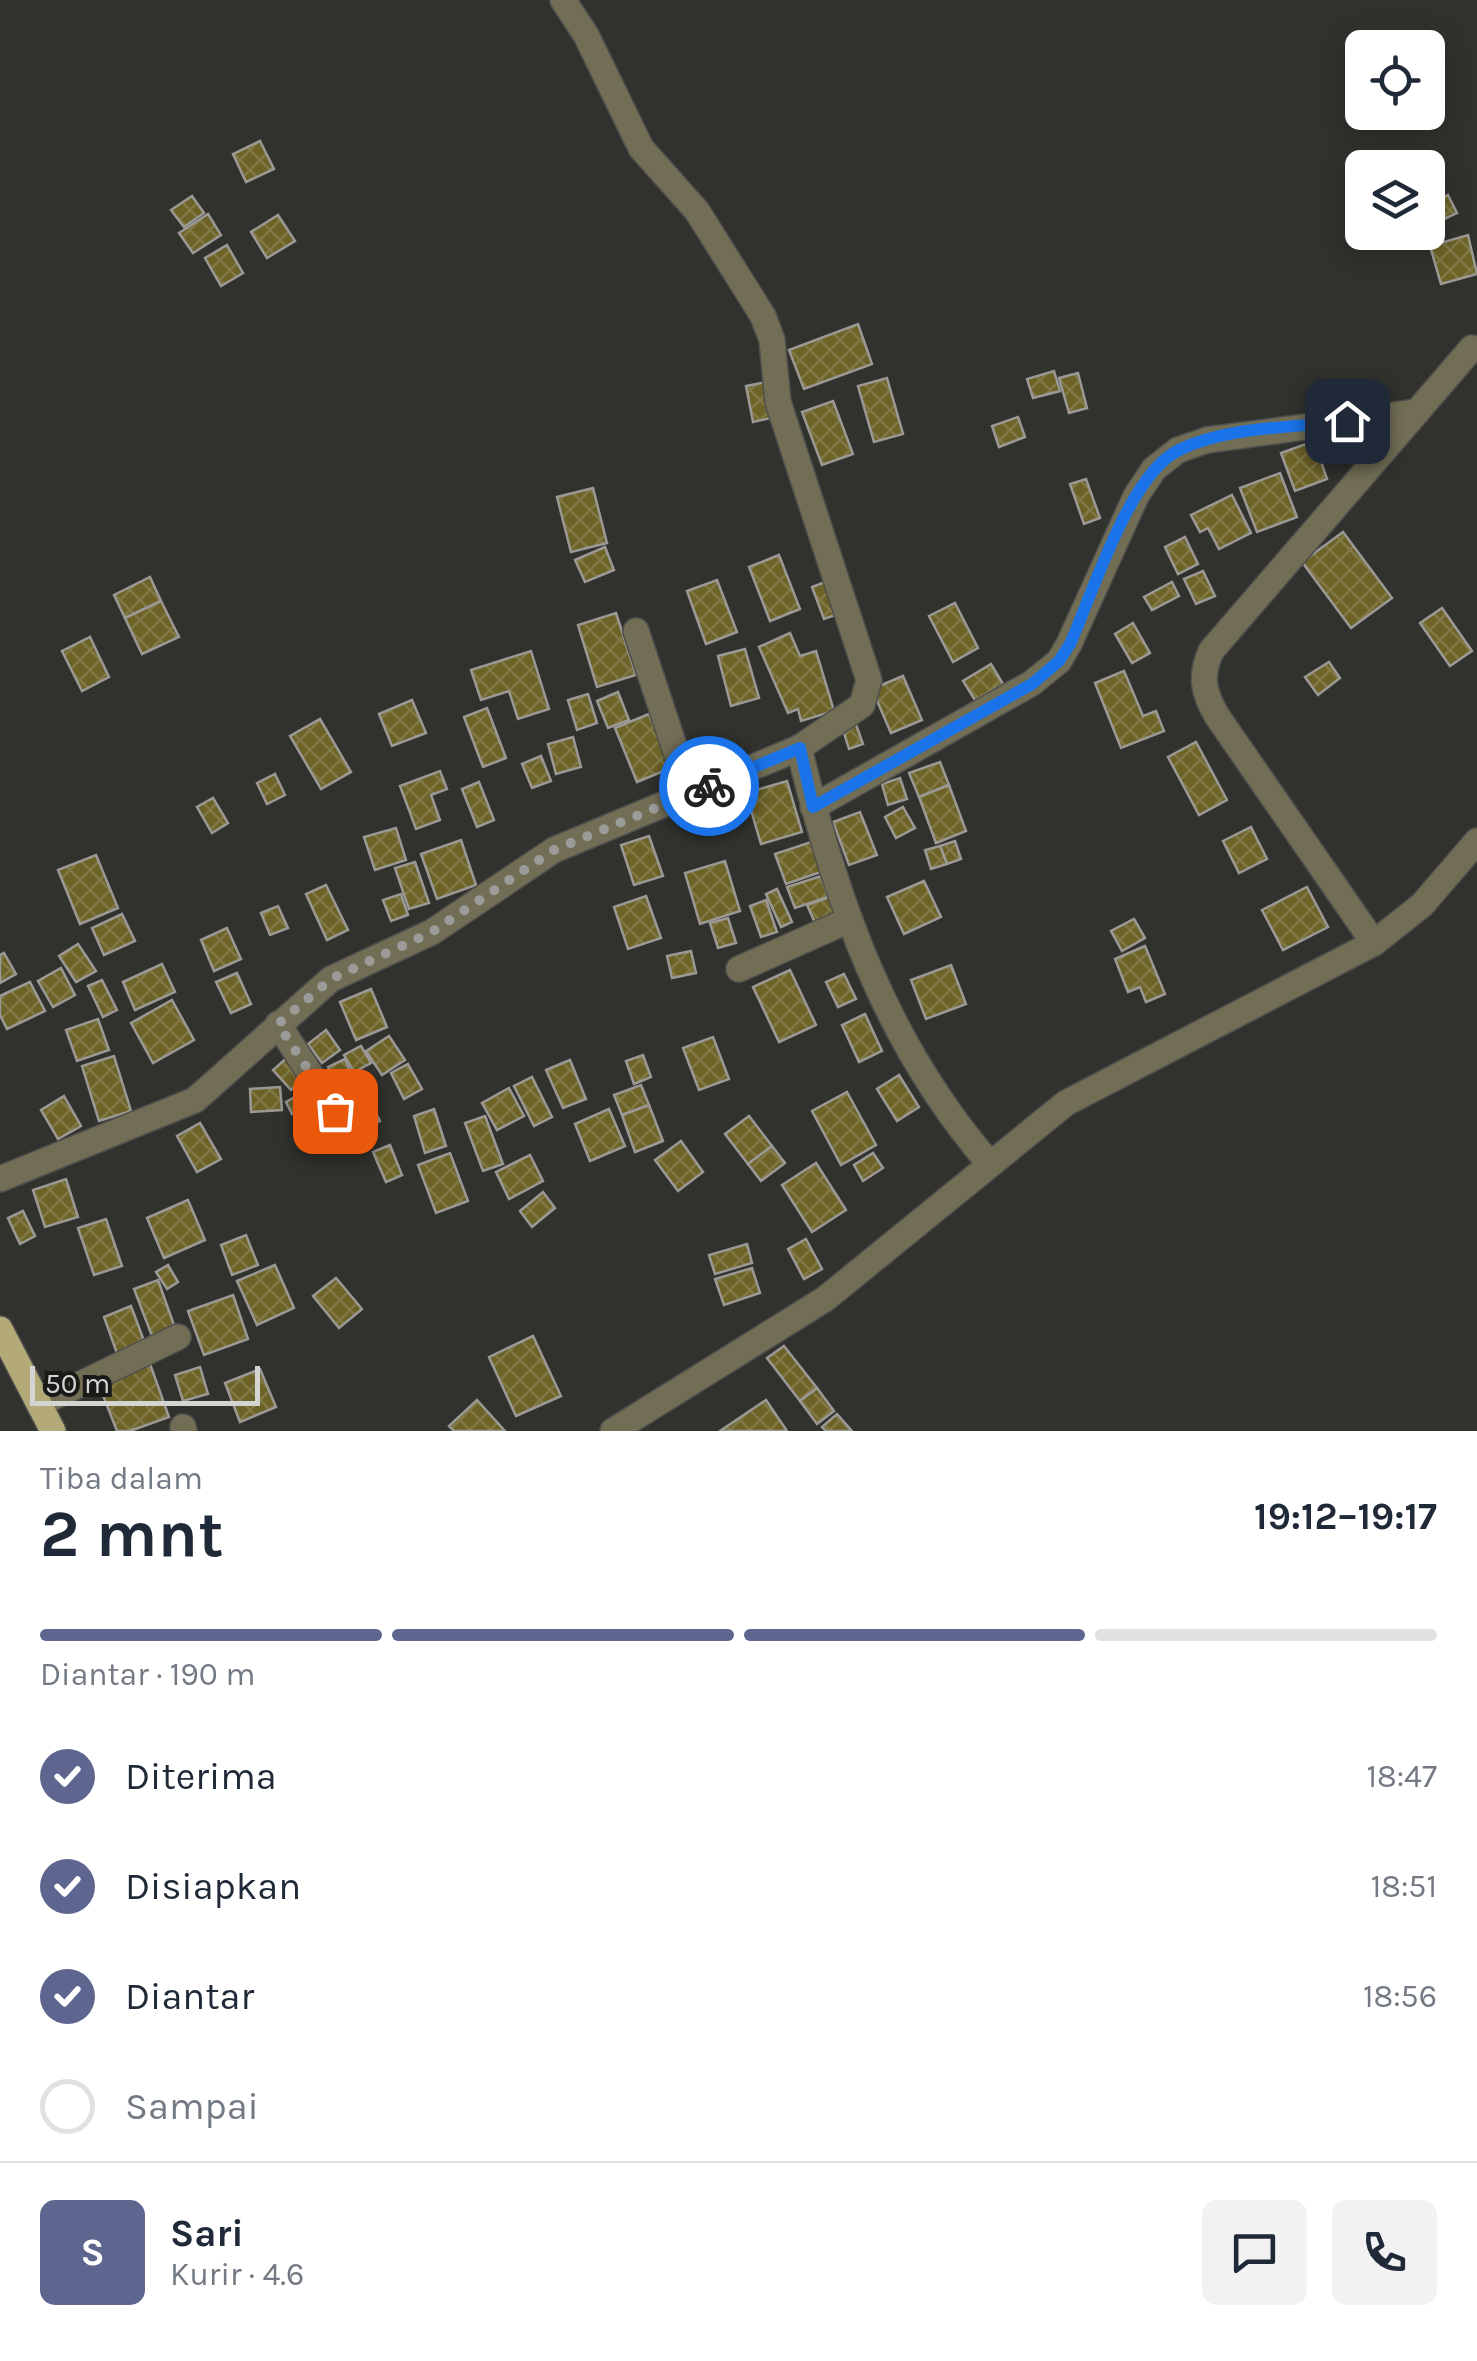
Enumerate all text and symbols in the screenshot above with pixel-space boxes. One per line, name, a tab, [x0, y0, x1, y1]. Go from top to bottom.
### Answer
map controls	[1345, 30, 1445, 250]
button: locate	[1345, 30, 1445, 130]
button: layers	[1345, 150, 1445, 250]
pin	[1305, 379, 1390, 464]
icon: home	[1320, 394, 1375, 449]
courier	[659, 736, 759, 836]
icon: bike	[682, 759, 737, 814]
pin	[293, 1069, 378, 1154]
icon: bag	[308, 1084, 363, 1139]
scale bar	[30, 1361, 260, 1406]
text: 50 m	[45, 1367, 110, 1400]
text: Tiba dalam	[40, 1460, 203, 1497]
text: 19:12–19:17	[1254, 1494, 1437, 1539]
text: 2 mnt	[40, 1496, 224, 1572]
text: Diantar · 190 m	[40, 1656, 255, 1693]
icon: check	[40, 1749, 95, 1804]
text: Diterima	[125, 1754, 277, 1799]
text: 18:47	[1366, 1758, 1437, 1795]
icon: check	[40, 1859, 95, 1914]
text: Disiapkan	[125, 1864, 301, 1909]
text: 18:51	[1371, 1868, 1437, 1905]
icon: check	[40, 1969, 95, 2024]
text: Diantar	[125, 1974, 254, 2019]
text: 18:56	[1363, 1978, 1437, 2015]
text: Sampai	[125, 2084, 259, 2129]
button: chat	[1202, 2200, 1307, 2305]
button: phone	[1332, 2200, 1437, 2305]
text: Sari	[170, 2211, 244, 2256]
text: S	[80, 2230, 105, 2275]
text: Kurir · 4.6	[170, 2256, 304, 2293]

